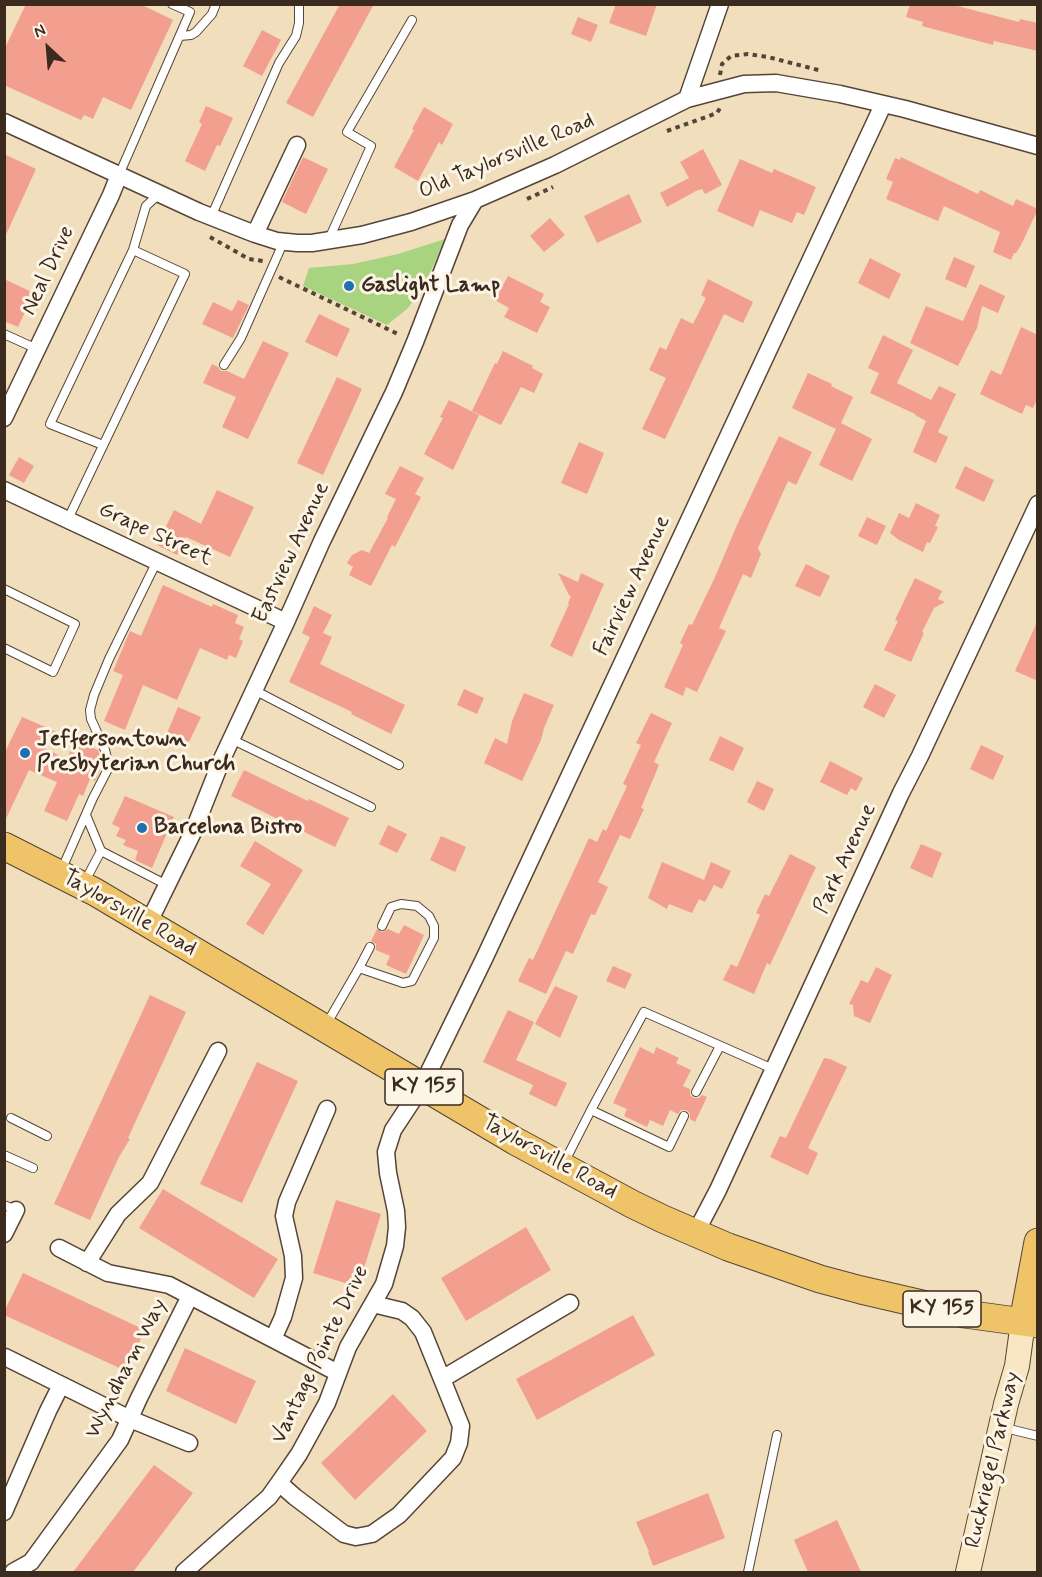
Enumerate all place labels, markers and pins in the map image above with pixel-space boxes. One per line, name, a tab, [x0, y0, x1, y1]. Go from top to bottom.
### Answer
place label: Gaslight Lamp	[361, 273, 500, 299]
marker: Gaslight Lamp	[342, 279, 356, 293]
place label: Jeffersontown Presbyterian Church	[37, 727, 235, 778]
marker: Jeffersontown Presbyterian Church	[18, 746, 32, 760]
place label: Barcelona Bistro	[154, 815, 302, 841]
marker: Barcelona Bistro	[135, 821, 149, 835]

